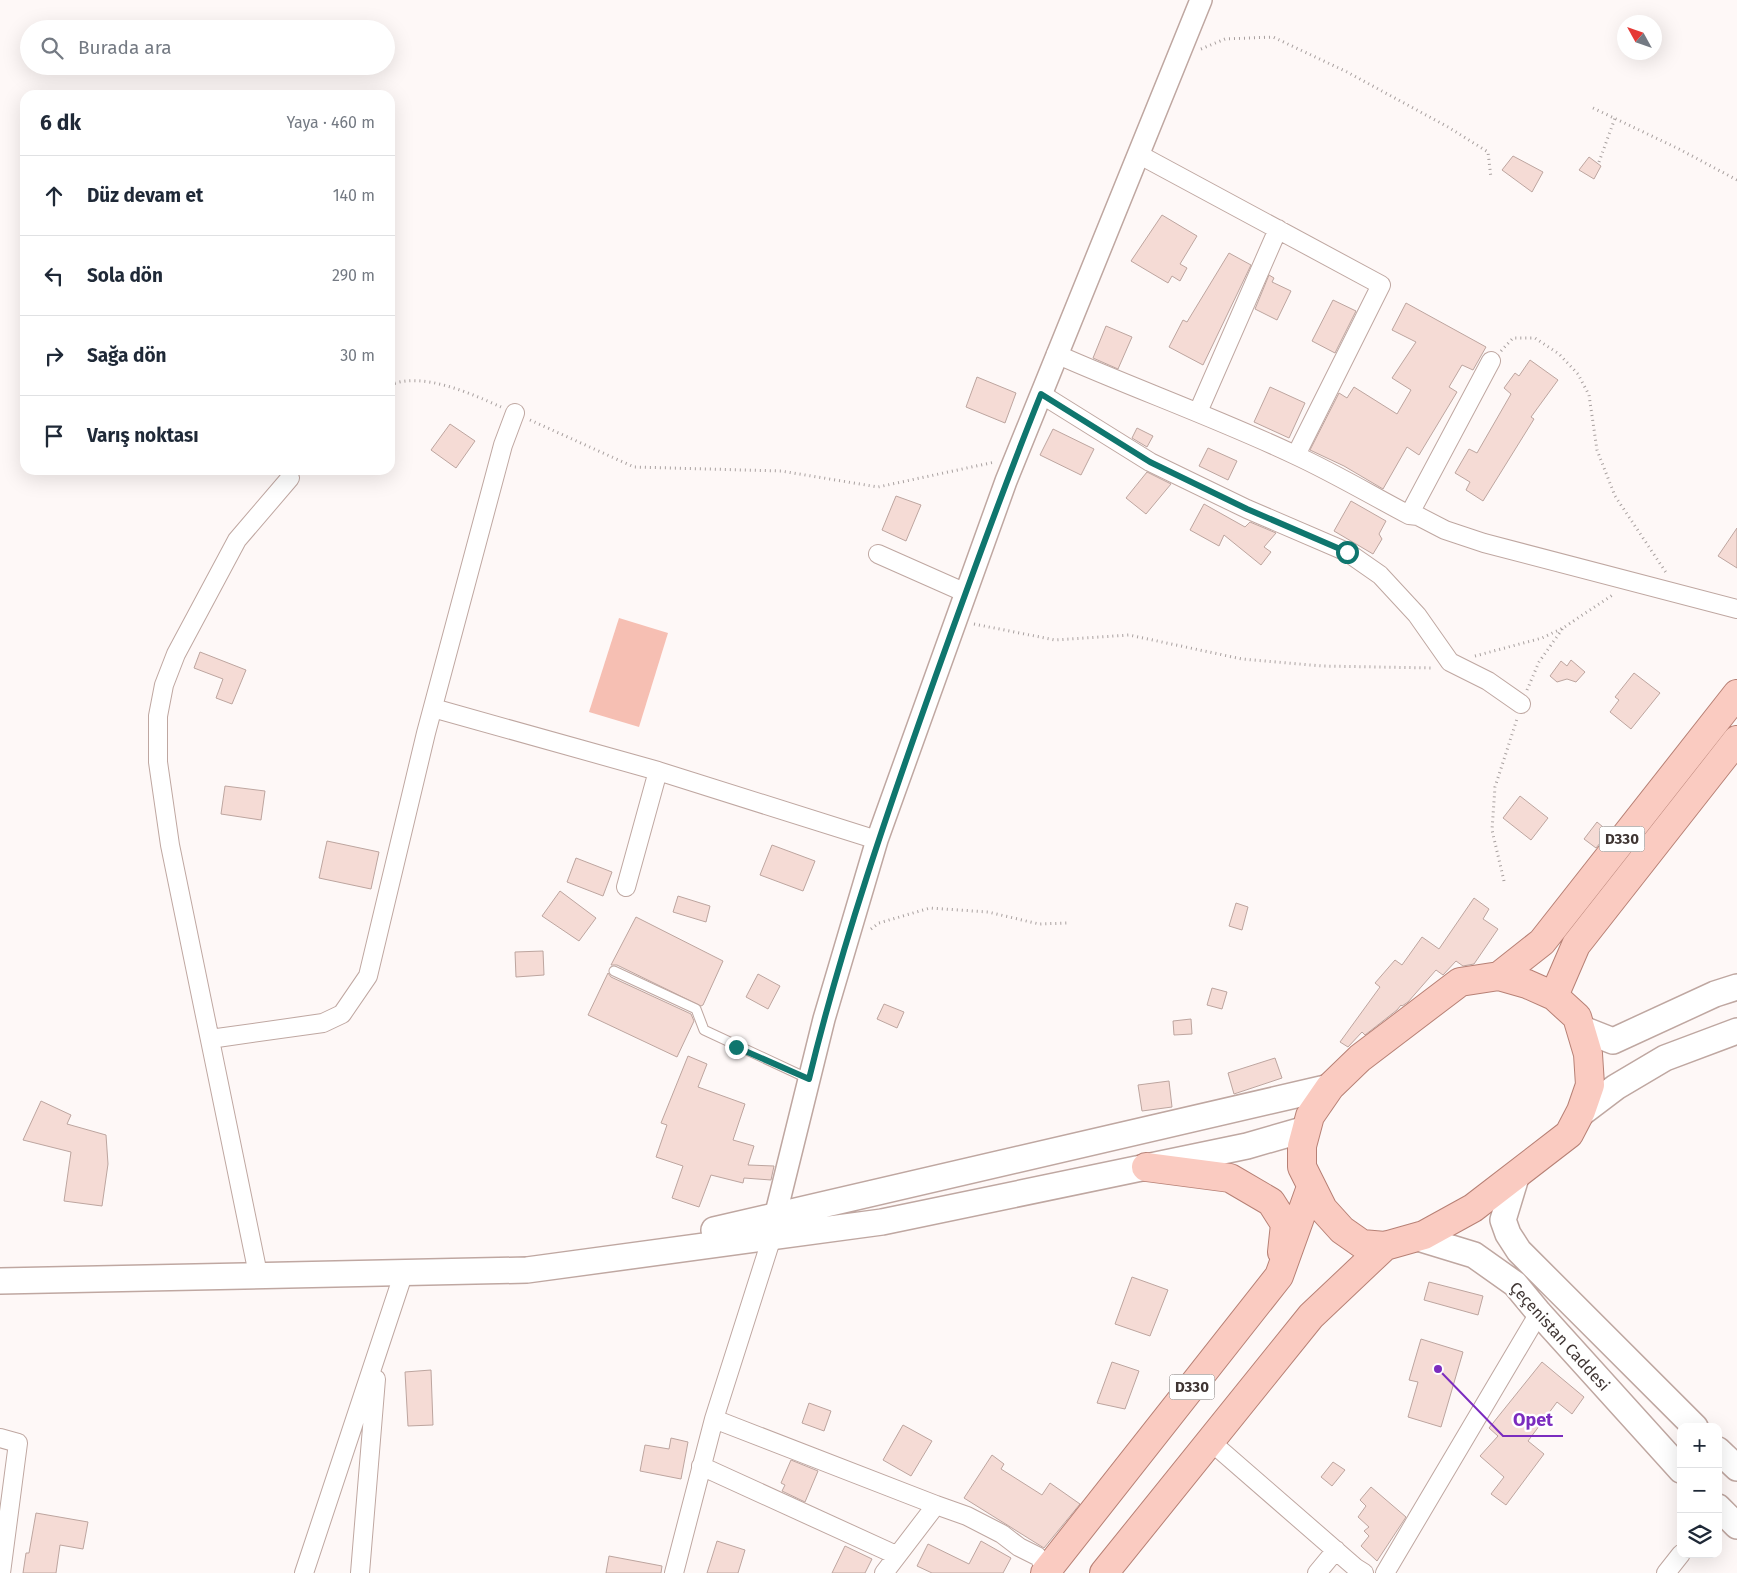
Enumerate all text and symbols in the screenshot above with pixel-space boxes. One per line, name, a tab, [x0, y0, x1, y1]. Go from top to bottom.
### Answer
north arrow	[1617, 15, 1662, 60]
search box	[20, 20, 395, 75]
icon: search	[38, 34, 66, 62]
text: Burada ara	[78, 36, 172, 59]
text: 6 dk	[40, 110, 81, 136]
text: Yaya · 460 m	[286, 113, 375, 132]
icon: ahead	[40, 182, 68, 210]
text: Düz devam et	[87, 184, 203, 207]
text: 140 m	[333, 186, 375, 205]
icon: left	[40, 262, 68, 290]
text: Sola dön	[87, 264, 163, 287]
text: 290 m	[332, 266, 375, 285]
icon: right	[40, 342, 68, 370]
text: Sağa dön	[87, 344, 167, 367]
text: 30 m	[340, 346, 375, 365]
icon: arrive	[40, 422, 68, 450]
text: Varış noktası	[87, 424, 199, 447]
route start	[1336, 541, 1359, 564]
road number: D330	[1600, 826, 1644, 852]
route end	[725, 1036, 748, 1059]
street label: Çeçenistan Caddesi	[1505, 1278, 1614, 1395]
road number: D330	[1170, 1374, 1214, 1400]
callout: Opet	[1503, 1403, 1563, 1436]
text: Opet	[1513, 1409, 1554, 1431]
map controls	[1677, 1423, 1722, 1558]
button: +	[1677, 1423, 1722, 1468]
button: −	[1677, 1468, 1722, 1513]
button: layers	[1677, 1513, 1722, 1558]

